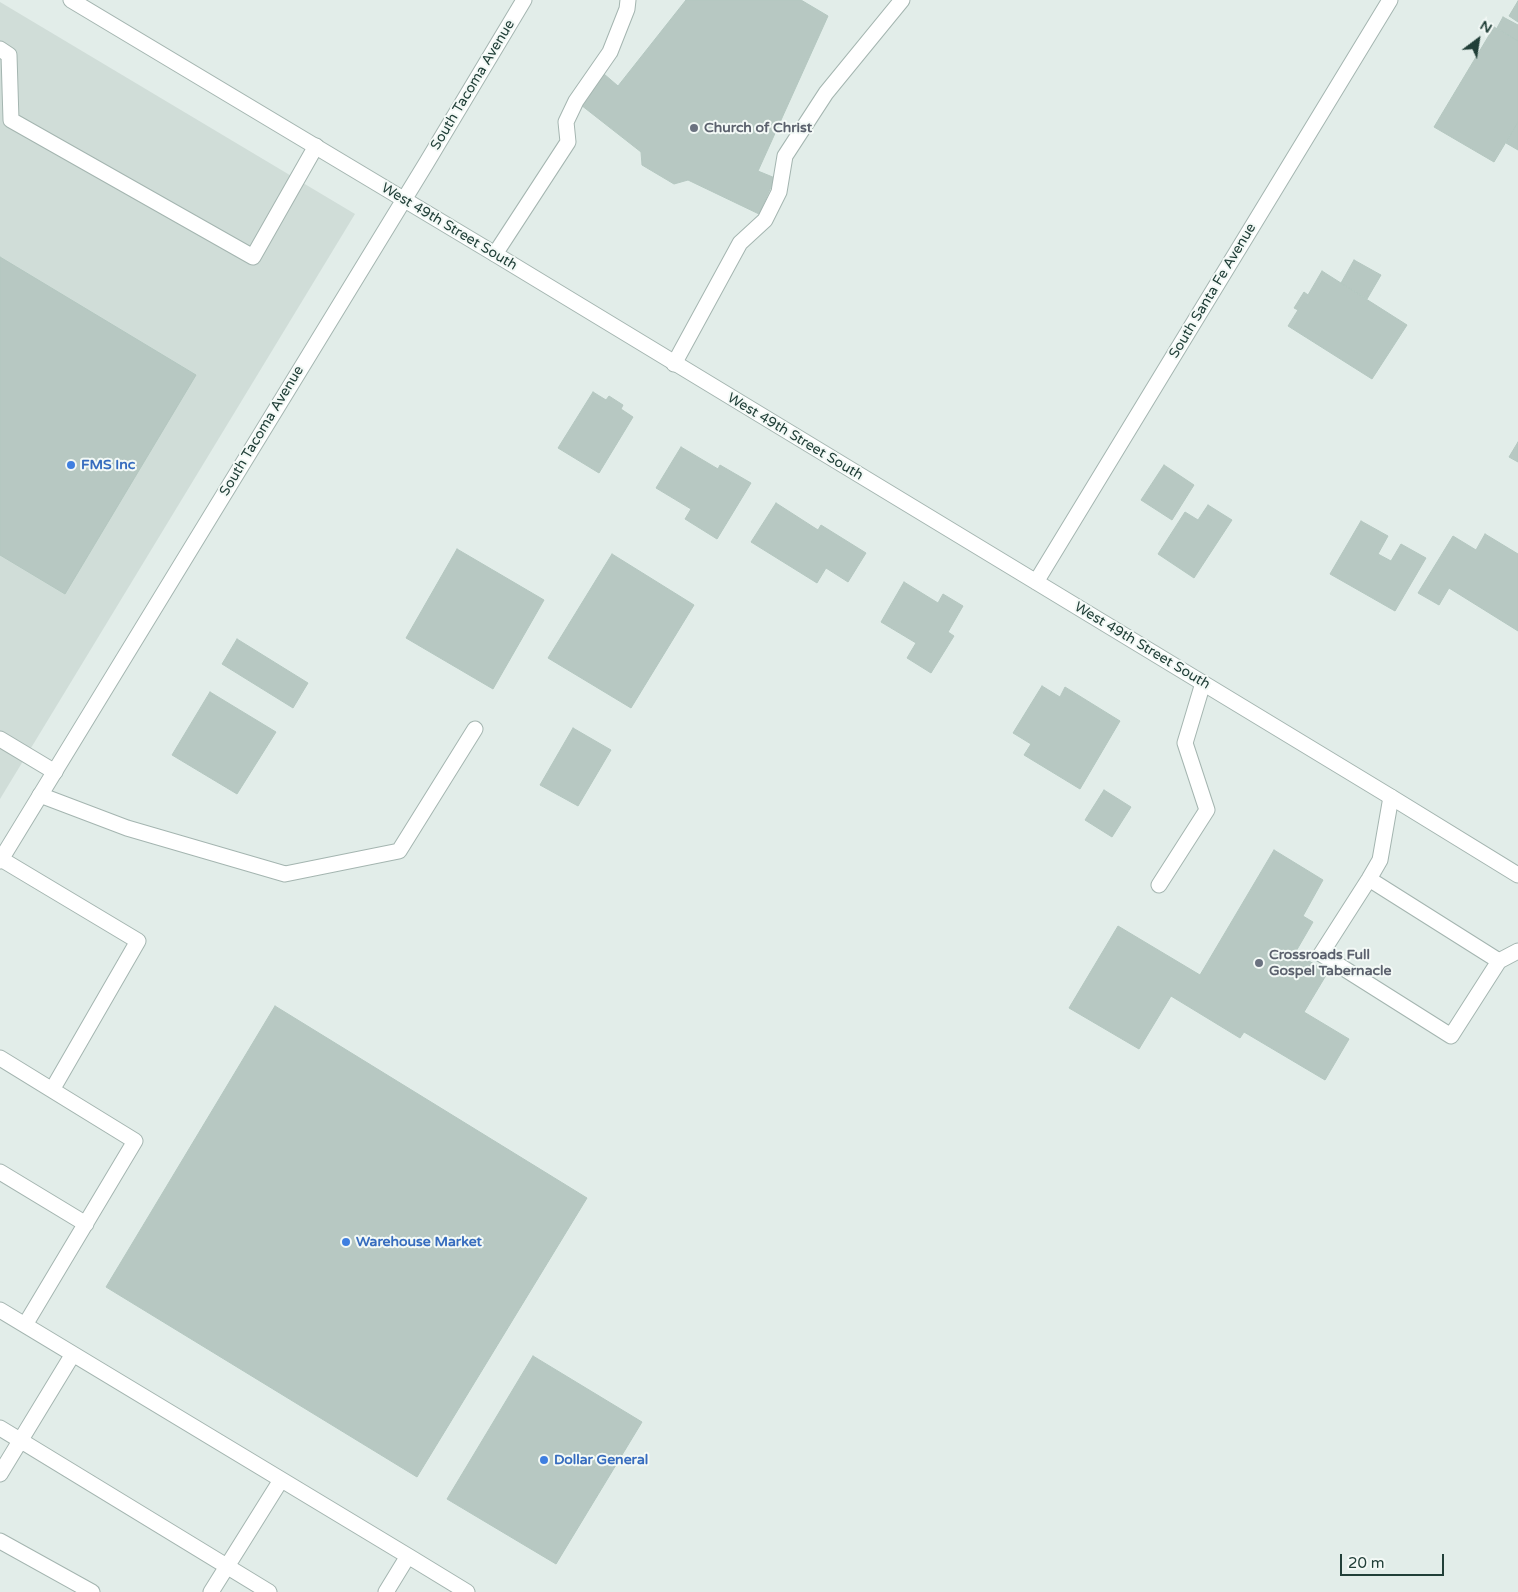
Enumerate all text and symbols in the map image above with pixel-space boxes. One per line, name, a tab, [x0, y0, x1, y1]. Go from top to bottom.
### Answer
north arrow	[1453, 15, 1503, 65]
street label: South Tacoma Avenue	[427, 17, 519, 153]
text: N	[1477, 17, 1495, 37]
place label: Church of Christ	[704, 120, 812, 136]
marker: Church of Christ	[688, 122, 700, 134]
street label: West 49th Street South	[378, 180, 520, 274]
street label: South Santa Fe Avenue	[1166, 220, 1260, 362]
street label: South Tacoma Avenue	[216, 363, 308, 499]
street label: West 49th Street South	[724, 390, 866, 484]
place label: FMS Inc	[81, 457, 135, 473]
marker: FMS Inc	[65, 459, 77, 471]
street label: West 49th Street South	[1071, 599, 1213, 693]
place label: Crossroads Full Gospel Tabernacle	[1269, 947, 1391, 980]
marker: Crossroads Full Gospel Tabernacle	[1253, 957, 1265, 969]
place label: Warehouse Market	[356, 1234, 482, 1250]
marker: Warehouse Market	[340, 1236, 352, 1248]
place label: Dollar General	[554, 1452, 648, 1468]
marker: Dollar General	[538, 1454, 550, 1466]
scale bar	[1343, 1544, 1447, 1576]
text: 20 m	[1348, 1554, 1385, 1572]

